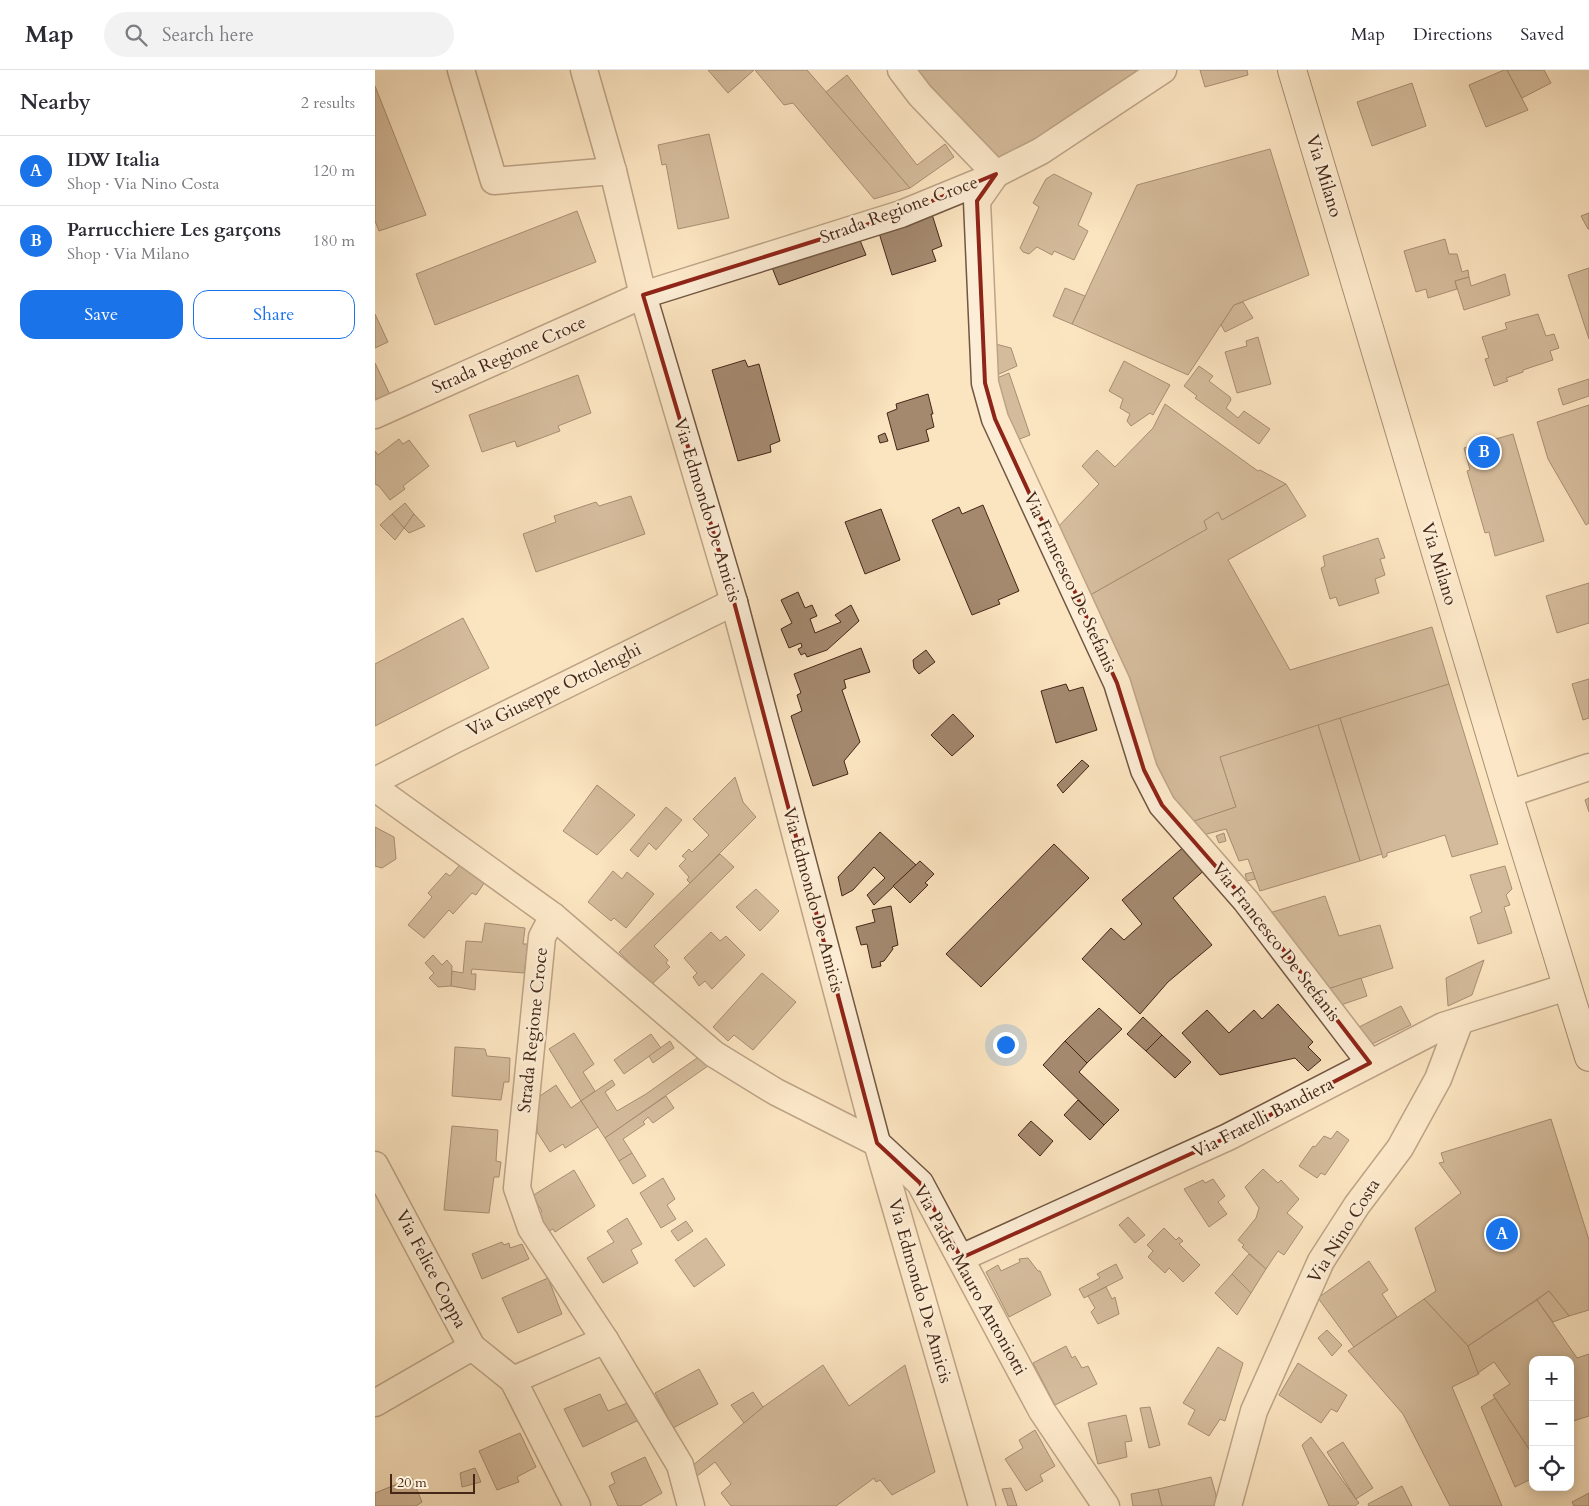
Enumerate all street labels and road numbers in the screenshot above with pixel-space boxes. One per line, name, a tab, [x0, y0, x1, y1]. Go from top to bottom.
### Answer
street label: Via Milano	[1300, 132, 1348, 221]
street label: Strada Regione Croce	[817, 170, 981, 250]
street label: Strada Regione Croce	[428, 310, 590, 400]
street label: Via Edmondo De Amicis	[667, 415, 747, 605]
street label: Via Francesco De Stefanis	[1017, 488, 1123, 676]
street label: Via Milano	[1415, 520, 1463, 609]
street label: Via Giuseppe Ottolenghi	[463, 637, 645, 743]
street label: Via Edmondo De Amicis	[776, 805, 850, 995]
street label: Via Francesco De Stefanis	[1206, 857, 1346, 1027]
street label: Strada Regione Croce	[512, 946, 554, 1114]
street label: Via Fratelli Bandiera	[1188, 1071, 1338, 1165]
street label: Via Nino Costa	[1302, 1174, 1386, 1288]
street label: Via Padre Mauro Antoniotti	[907, 1180, 1033, 1380]
street label: Via Edmondo De Amicis	[882, 1196, 958, 1386]
street label: Via Felice Coppa	[389, 1205, 473, 1333]

